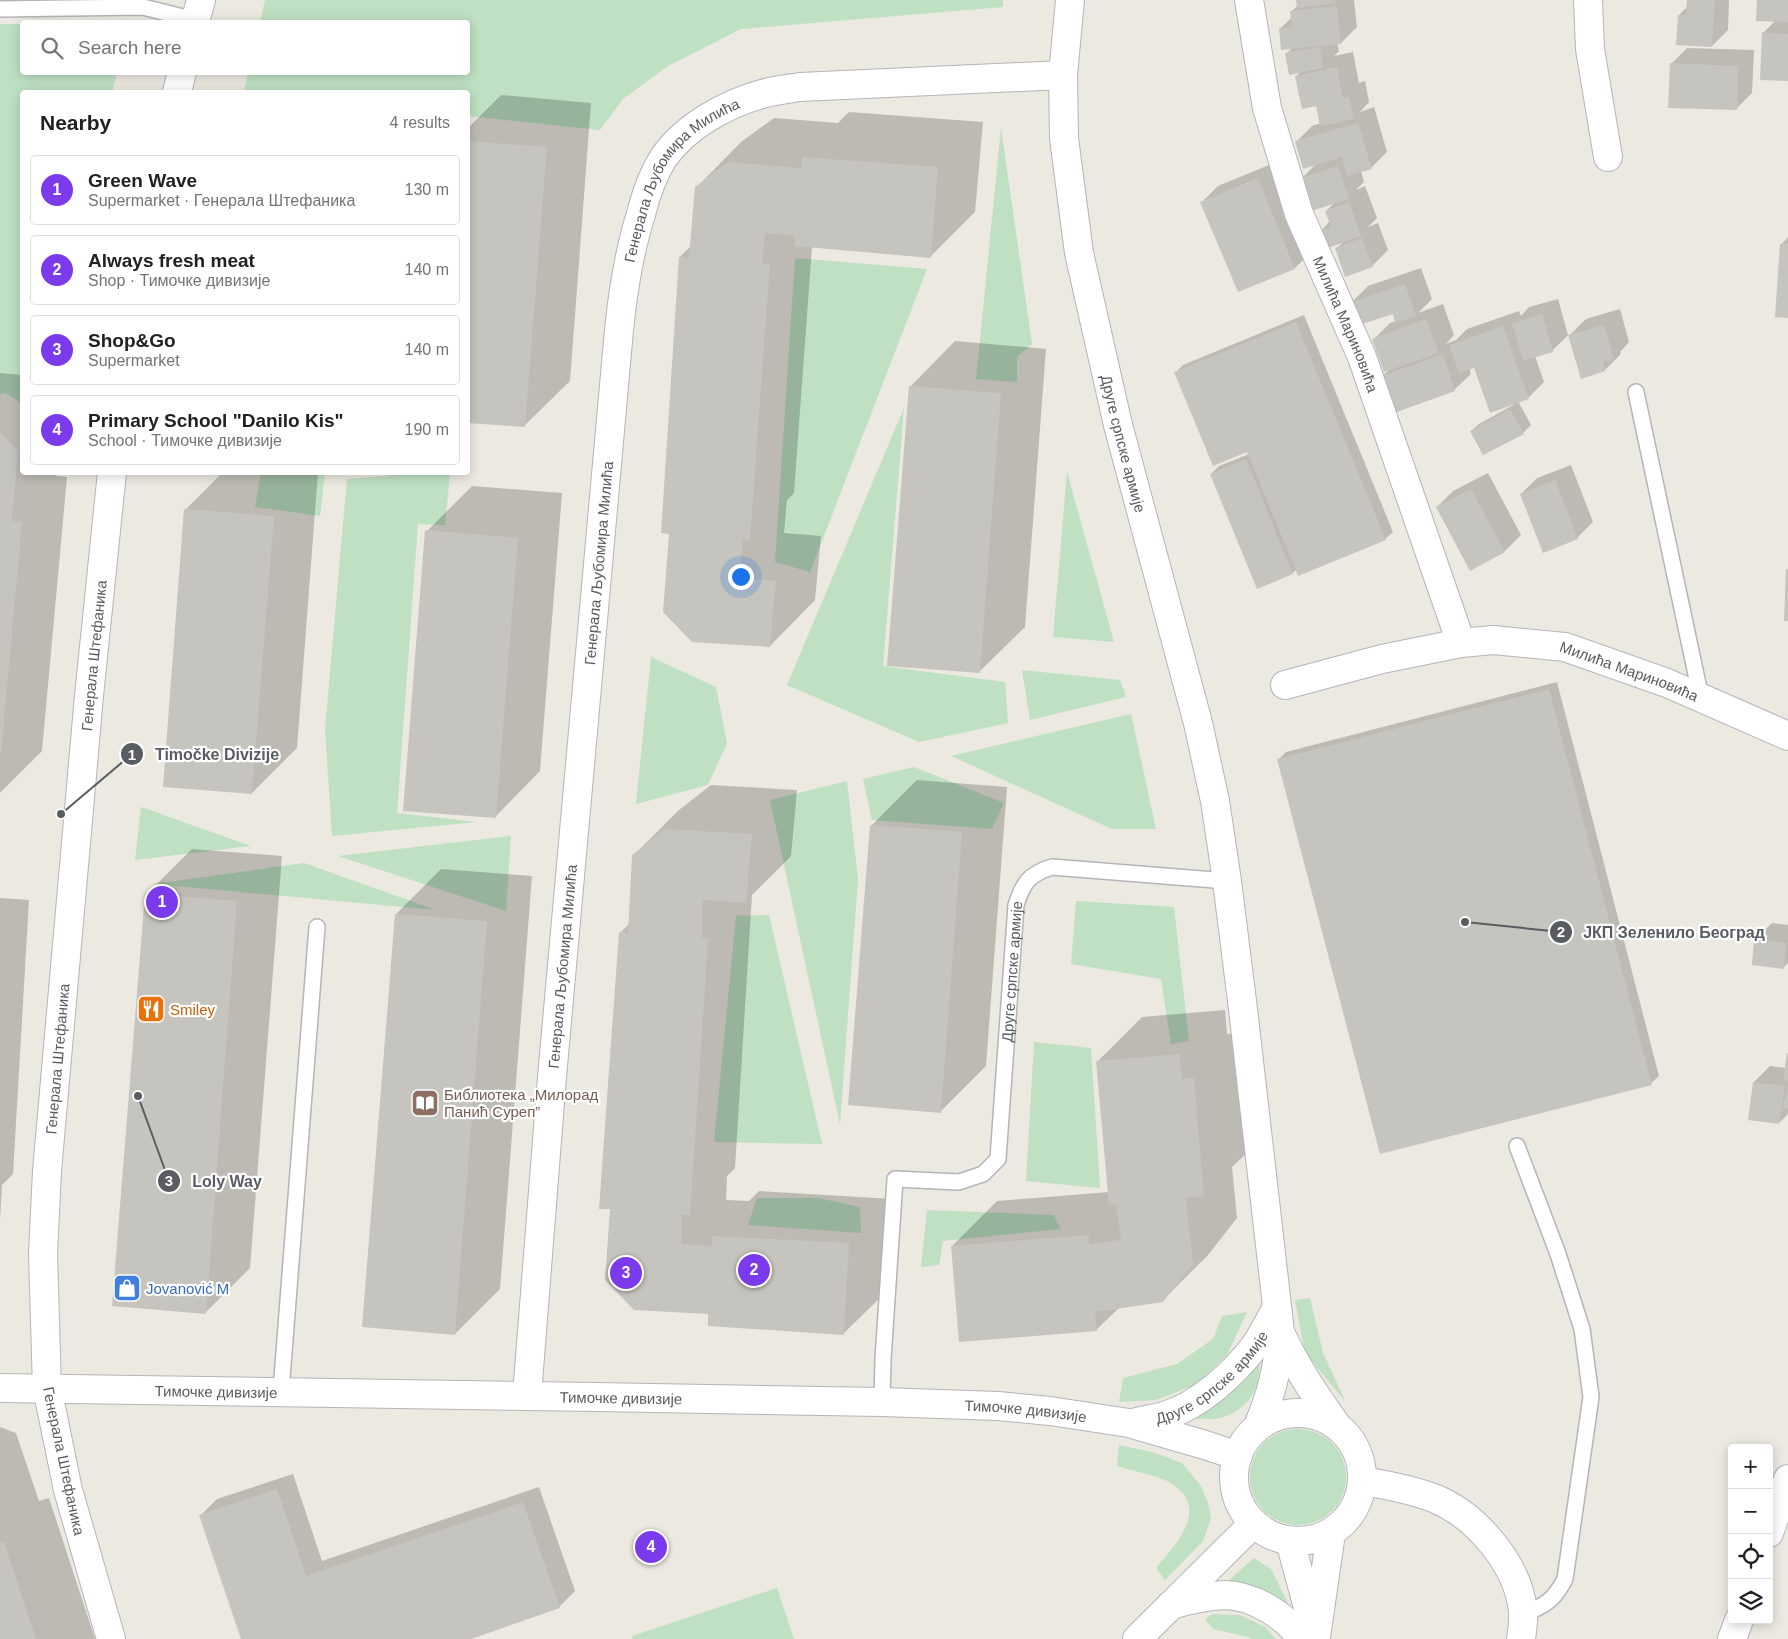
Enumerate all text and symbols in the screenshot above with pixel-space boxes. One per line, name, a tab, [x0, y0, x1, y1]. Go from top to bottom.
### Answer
search box	[20, 20, 470, 75]
icon: search	[38, 34, 66, 62]
text: Search here	[78, 37, 182, 58]
street label: Генерала Љубомира Милића	[620, 94, 742, 264]
text: Nearby	[40, 111, 111, 134]
text: 4 results	[390, 114, 450, 131]
text: Green Wave	[88, 170, 197, 191]
text: 1	[53, 181, 61, 198]
text: 130 m	[405, 181, 449, 198]
text: Supermarket · Генерала Штефаника	[88, 192, 355, 209]
text: Always fresh meat	[88, 250, 255, 271]
street label: Милића Мариновића	[1310, 253, 1382, 395]
text: 2	[53, 261, 61, 278]
text: 140 m	[405, 261, 449, 278]
text: Shop · Тимочке дивизије	[88, 272, 270, 289]
text: Shop&Go	[88, 330, 176, 351]
text: 3	[53, 341, 61, 358]
text: 140 m	[405, 341, 449, 358]
text: Supermarket	[88, 352, 180, 369]
street label: Друге српске армије	[1098, 373, 1150, 514]
text: Primary School "Danilo Kis"	[88, 410, 344, 431]
text: 4	[53, 421, 61, 438]
text: 190 m	[405, 421, 449, 438]
text: School · Тимочке дивизије	[88, 432, 282, 449]
street label: Генерала Љубомира Милића	[580, 460, 616, 666]
your location	[728, 564, 754, 590]
street label: Генерала Штефаника	[77, 579, 109, 732]
street label: Милића Мариновића	[1558, 637, 1702, 704]
callout: Timočke Divizije	[120, 739, 289, 770]
text: 1	[128, 746, 136, 763]
text: Timočke Divizije	[155, 746, 279, 763]
street label: Генерала Љубомира Милића	[544, 863, 580, 1069]
pin: 1	[146, 883, 178, 921]
street label: Друге српске армије	[998, 900, 1025, 1043]
callout: ЈКП Зеленило Београд	[1549, 917, 1775, 948]
text: 2	[1557, 923, 1565, 940]
text: ЈКП Зеленило Београд	[1583, 924, 1765, 941]
street label: Генерала Штефаника	[42, 982, 72, 1135]
restaurant icon: Smiley	[136, 994, 166, 1024]
place label: Smiley	[170, 1001, 216, 1018]
place label: Библиотека „Милорад Панић Суреп”	[444, 1086, 599, 1120]
library icon: Библиотека „Милорад Панић Суреп”	[410, 1088, 440, 1118]
callout: Loly Way	[157, 1166, 272, 1197]
text: 3	[165, 1172, 173, 1189]
text: Loly Way	[192, 1173, 262, 1190]
pin: 2	[738, 1251, 770, 1289]
pin: 3	[610, 1254, 642, 1292]
shop icon: Jovanović M	[112, 1273, 142, 1303]
place label: Jovanović M	[146, 1280, 229, 1297]
street label: Друге српске армије	[1154, 1328, 1271, 1426]
street label: Тимочке дивизије	[154, 1382, 277, 1401]
street label: Генерала Штефаника	[40, 1385, 88, 1537]
street label: Тимочке дивизије	[559, 1388, 682, 1407]
street label: Тимочке дивизије	[964, 1396, 1088, 1425]
map controls	[1728, 1444, 1773, 1624]
button: +	[1728, 1444, 1773, 1489]
button: −	[1728, 1489, 1773, 1534]
pin: 4	[635, 1528, 667, 1566]
button: locate	[1728, 1534, 1773, 1579]
button: layers	[1728, 1579, 1773, 1624]

